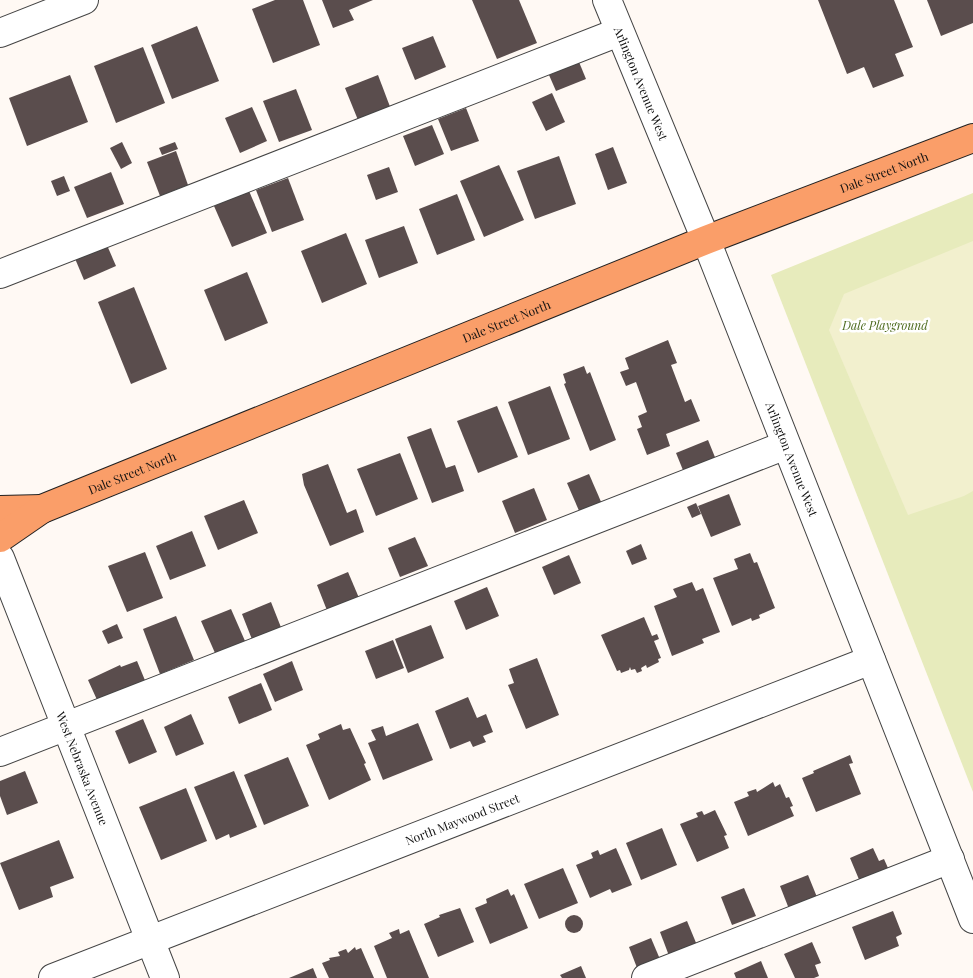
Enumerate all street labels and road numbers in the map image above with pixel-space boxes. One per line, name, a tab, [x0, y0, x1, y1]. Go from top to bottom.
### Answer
street label: Arlington Avenue West	[610, 23, 672, 143]
street label: Dale Street North	[837, 148, 931, 196]
street label: Dale Street North	[460, 296, 553, 346]
street label: Arlington Avenue West	[762, 399, 822, 519]
street label: Dale Street North	[86, 448, 178, 498]
street label: West Nebraska Avenue	[53, 708, 112, 828]
street label: North Maywood Street	[403, 789, 522, 848]

